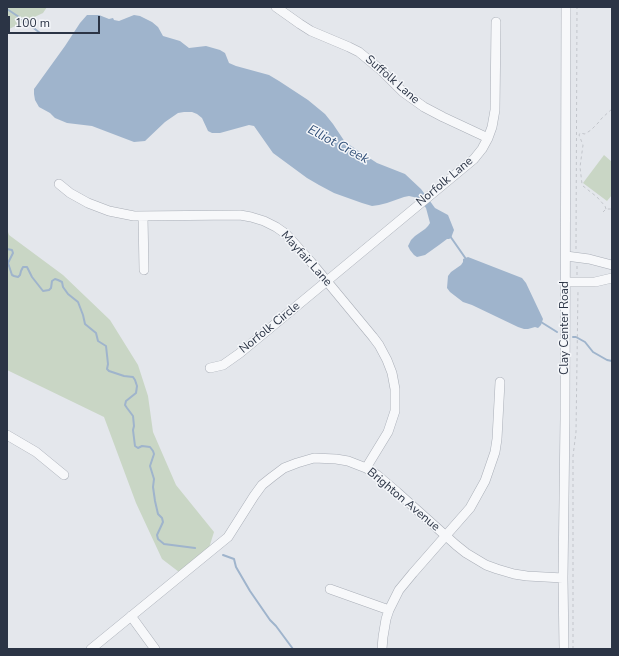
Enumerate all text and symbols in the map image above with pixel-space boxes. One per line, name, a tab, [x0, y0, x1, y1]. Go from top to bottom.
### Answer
scale bar	[10, 8, 102, 34]
text: 100 m	[15, 15, 50, 31]
street label: Suffolk Lane	[362, 53, 422, 107]
water label: Elliot Creek	[305, 122, 371, 168]
street label: Norfolk Lane	[414, 154, 476, 210]
street label: Mayfair Lane	[277, 228, 335, 290]
street label: Clay Center Road	[558, 281, 572, 375]
street label: Norfolk Circle	[237, 299, 303, 357]
street label: Brighton Avenue	[364, 465, 442, 535]

